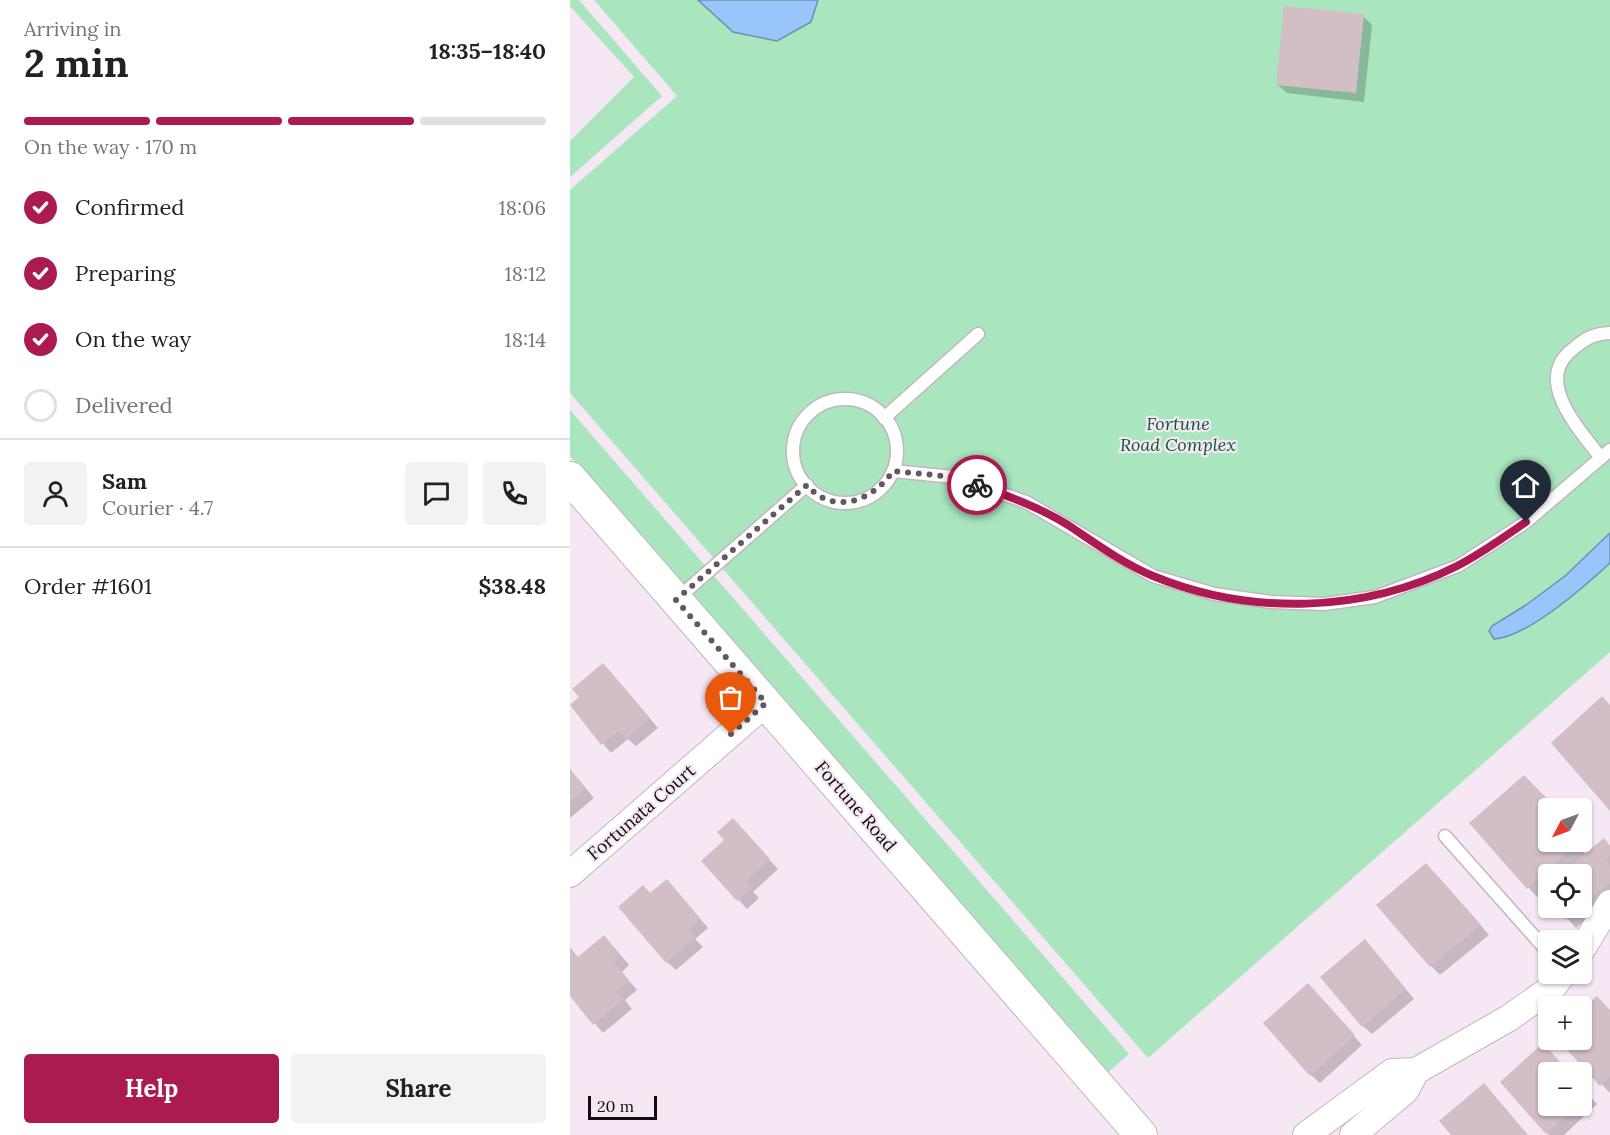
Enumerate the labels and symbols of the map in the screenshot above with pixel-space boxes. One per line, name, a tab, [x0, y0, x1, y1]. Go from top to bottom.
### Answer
park label: Fortune Road Complex	[1120, 412, 1236, 456]
courier	[947, 455, 1007, 515]
pin	[1500, 460, 1551, 522]
pin	[705, 672, 756, 734]
street label: Fortune Road	[810, 756, 902, 856]
street label: Fortunata Court	[582, 759, 700, 865]
north arrow	[1538, 798, 1592, 852]
scale bar	[588, 1093, 657, 1120]

